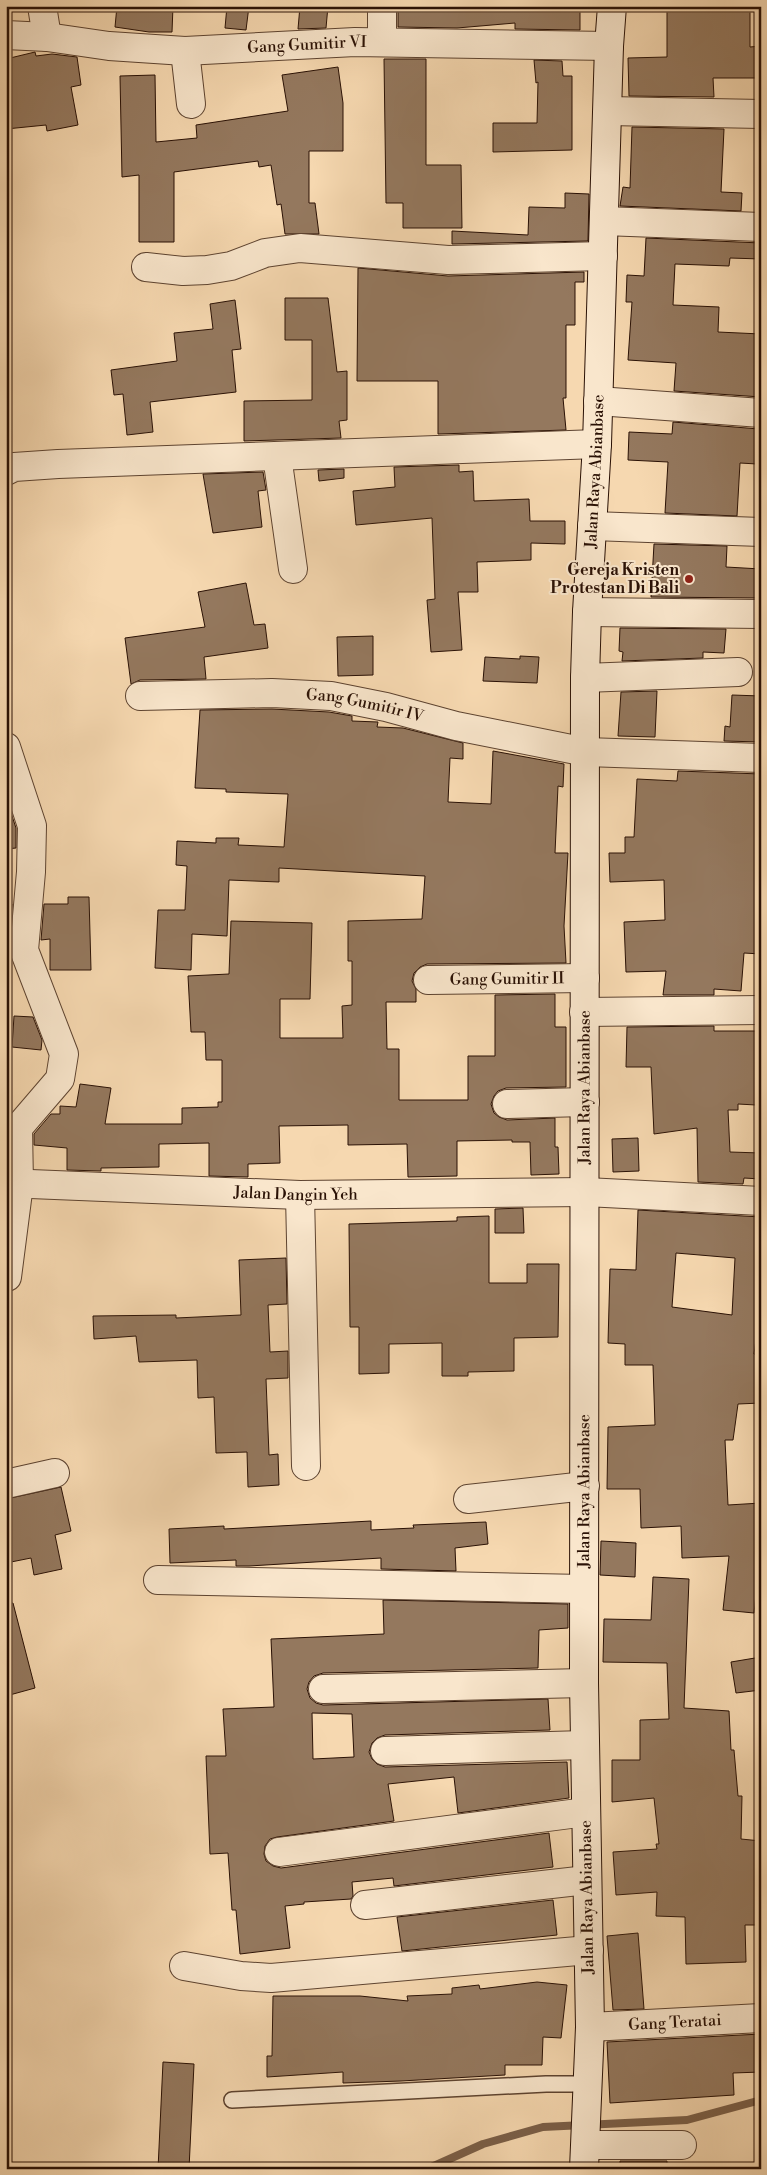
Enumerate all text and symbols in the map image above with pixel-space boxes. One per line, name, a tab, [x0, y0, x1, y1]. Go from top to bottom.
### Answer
street label: Gang Gumitir VI	[247, 32, 367, 58]
street label: Jalan Raya Abianbase	[581, 394, 608, 550]
place label: Gereja Kristen Protestan Di Bali	[550, 560, 679, 598]
marker: Gereja Kristen Protestan Di Bali	[683, 573, 695, 585]
street label: Gang Gumitir IV	[306, 685, 427, 727]
street label: Gang Gumitir II	[450, 968, 564, 990]
street label: Jalan Raya Abianbase	[575, 1010, 595, 1165]
street label: Jalan Dangin Yeh	[232, 1182, 358, 1205]
street label: Jalan Raya Abianbase	[574, 1414, 594, 1569]
street label: Jalan Raya Abianbase	[576, 1820, 598, 1975]
street label: Gang Teratai	[628, 2010, 722, 2035]

